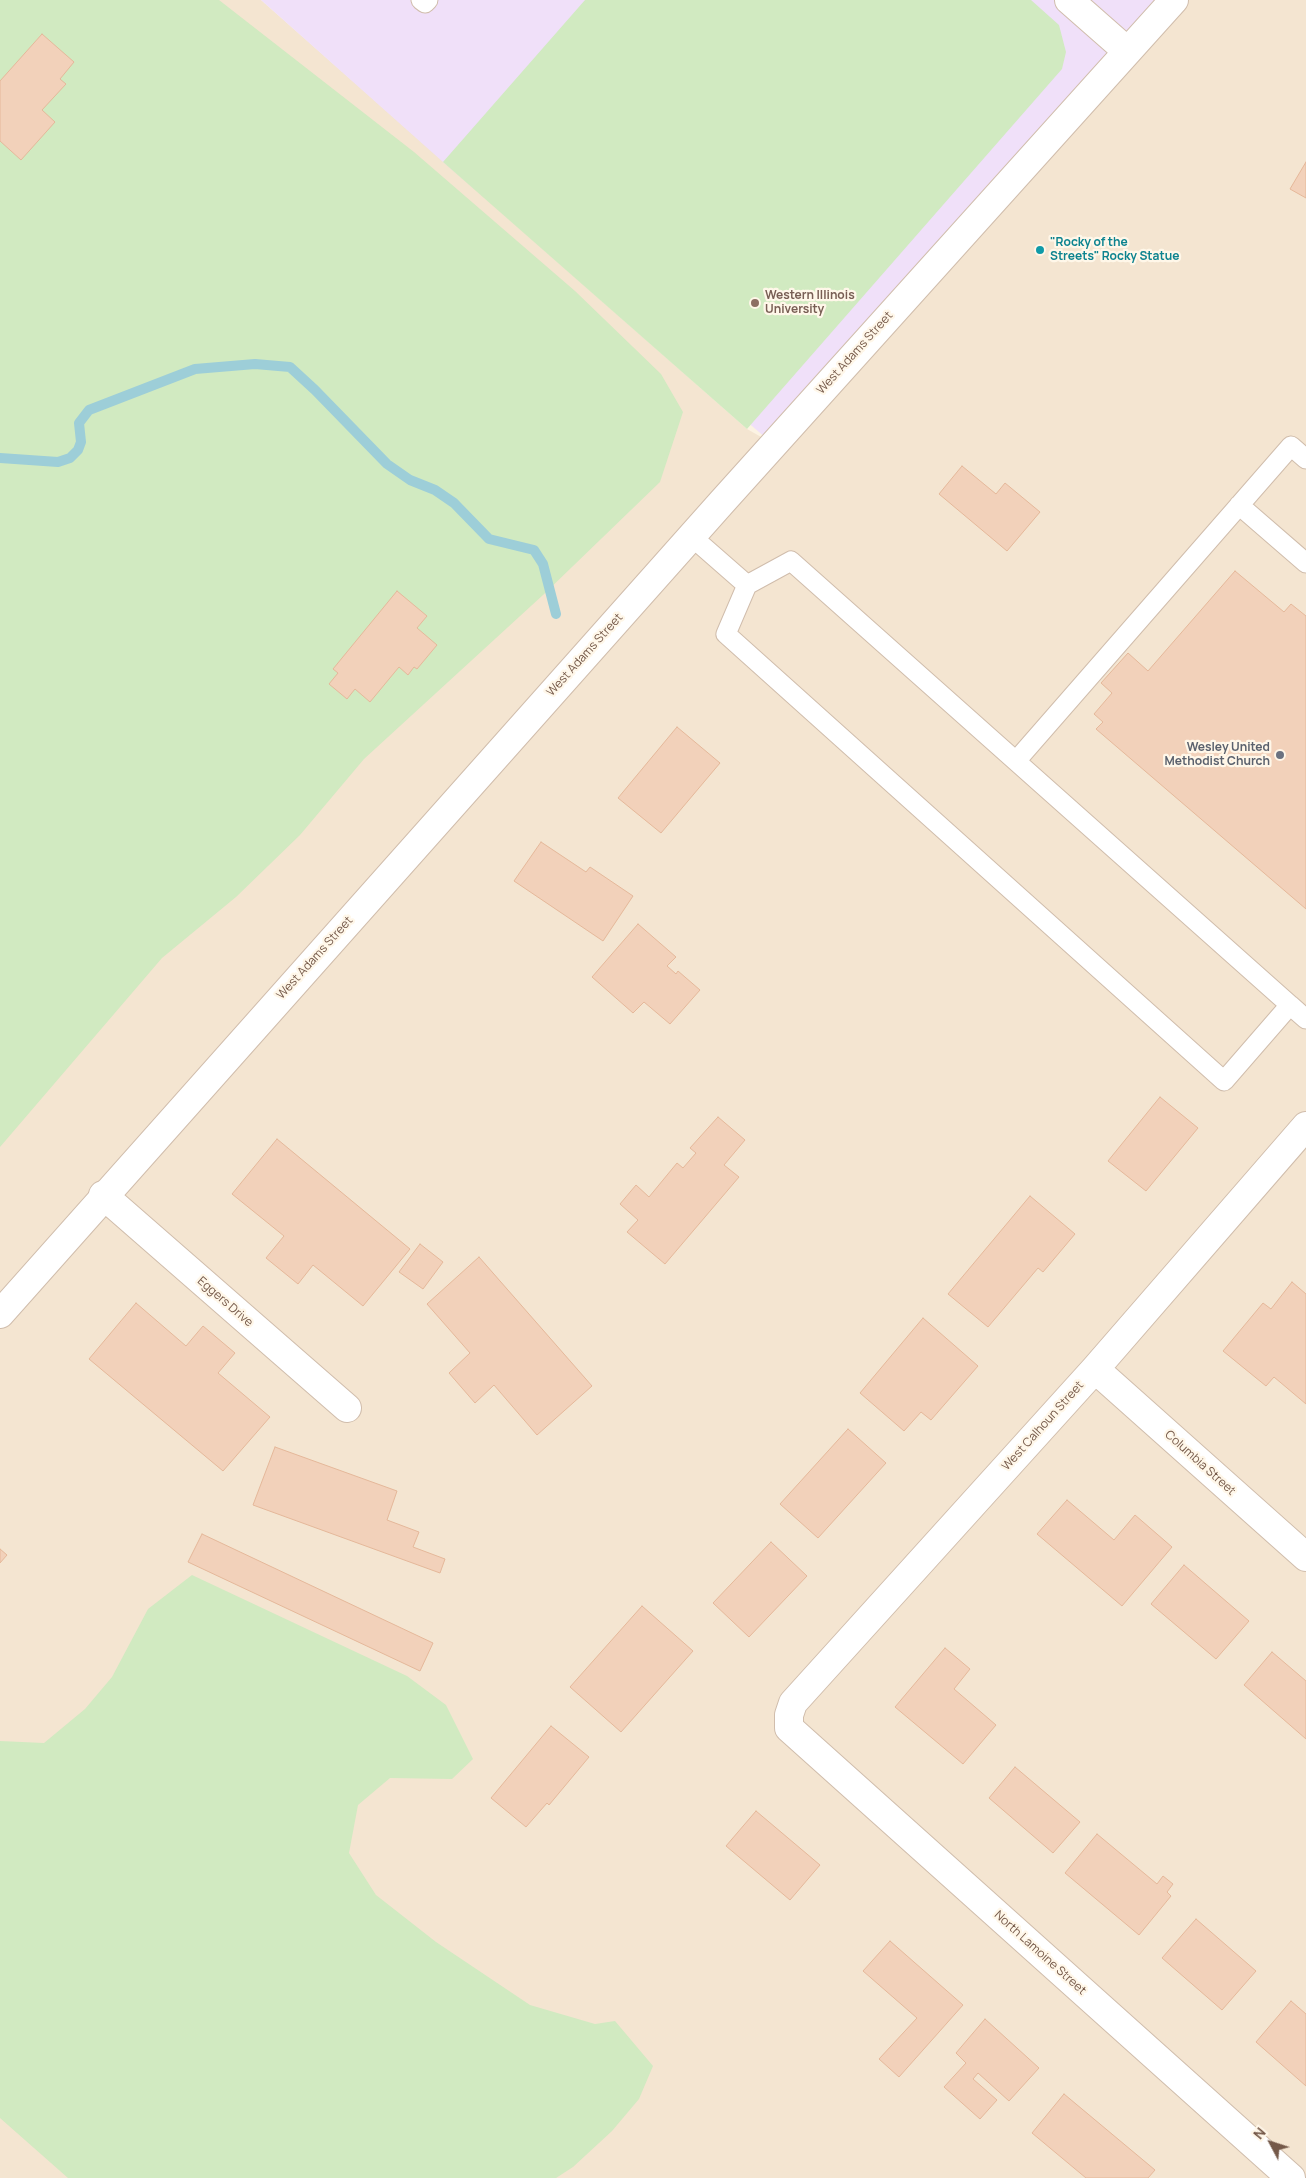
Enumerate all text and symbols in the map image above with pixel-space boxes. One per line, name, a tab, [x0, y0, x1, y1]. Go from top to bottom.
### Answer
place label: "Rocky of the Streets" Rocky Statue	[1050, 236, 1179, 264]
marker: "Rocky of the Streets" Rocky Statue	[1034, 244, 1046, 256]
place label: Western Illinois University	[765, 289, 855, 317]
marker: Western Illinois University	[749, 297, 761, 309]
street label: West Adams Street	[814, 309, 896, 397]
street label: West Adams Street	[544, 611, 626, 699]
place label: Wesley United Methodist Church	[1165, 741, 1270, 769]
marker: Wesley United Methodist Church	[1274, 749, 1286, 761]
street label: West Adams Street	[274, 914, 356, 1002]
street label: Eggers Drive	[194, 1274, 256, 1330]
street label: West Calhoun Street	[999, 1378, 1087, 1474]
street label: Columbia Street	[1162, 1428, 1238, 1498]
street label: North Lamoine Street	[991, 1908, 1089, 1998]
north arrow	[1246, 2118, 1296, 2168]
text: N	[1249, 2123, 1270, 2143]

